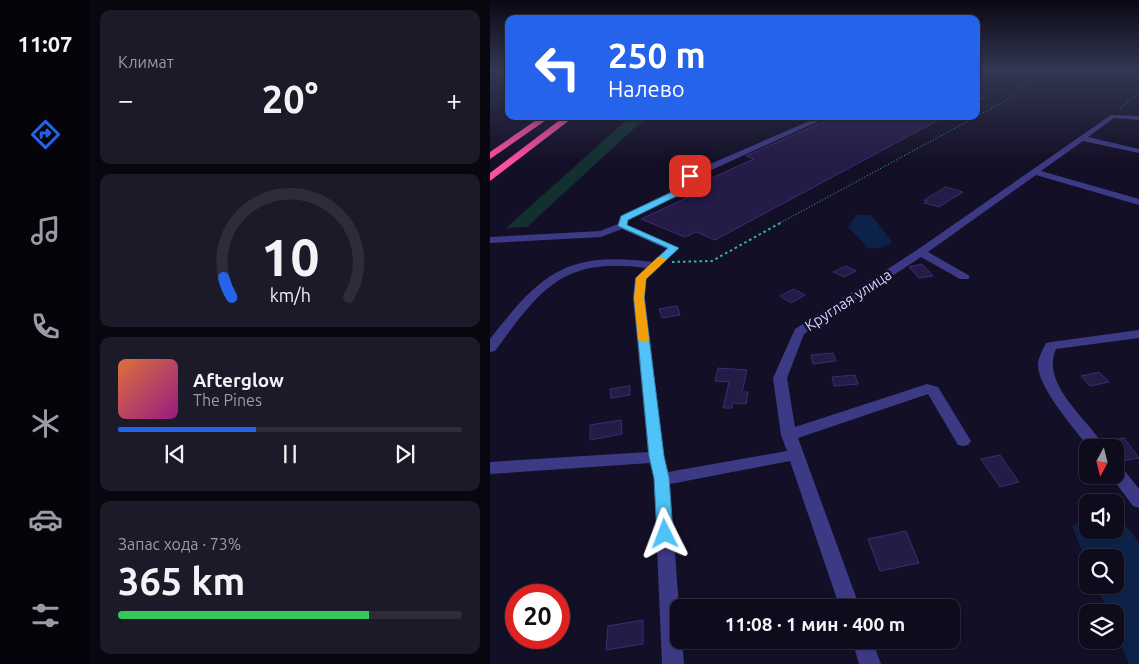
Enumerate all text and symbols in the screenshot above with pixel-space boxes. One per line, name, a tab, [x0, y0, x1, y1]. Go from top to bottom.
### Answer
text: 11:07	[17, 31, 73, 56]
icon: left	[525, 35, 590, 100]
text: 250 m	[608, 35, 706, 75]
text: Климат	[118, 53, 174, 71]
text: Налево	[608, 76, 685, 101]
text: 20°	[262, 78, 318, 120]
text: −	[118, 84, 134, 115]
text: +	[446, 84, 462, 115]
icon: directions	[28, 117, 63, 152]
pin	[669, 155, 711, 197]
icon: arrive	[676, 162, 704, 190]
icon: music	[28, 213, 63, 248]
text: 10	[261, 228, 319, 286]
street label: Круглая улица	[802, 266, 894, 334]
text: km/h	[269, 285, 311, 305]
icon: phone	[28, 309, 63, 344]
text: Afterglow	[193, 369, 284, 391]
text: The Pines	[193, 391, 262, 409]
icon: climate	[28, 406, 63, 441]
north arrow	[1079, 439, 1124, 484]
map controls	[1079, 439, 1124, 649]
icon: previous	[161, 440, 189, 468]
icon: pause	[276, 440, 304, 468]
icon: next	[391, 440, 419, 468]
button: sound	[1079, 494, 1124, 539]
icon: car	[28, 502, 63, 537]
position arrow	[638, 507, 690, 559]
text: Запас хода · 73%	[118, 535, 241, 553]
button: search	[1079, 549, 1124, 594]
text: 365 km	[118, 560, 245, 602]
speed limit sign: 20	[505, 584, 570, 649]
icon: filters	[28, 598, 63, 633]
button: layers	[1079, 604, 1124, 649]
text: 11:08 · 1 мин · 400 m	[725, 613, 905, 635]

